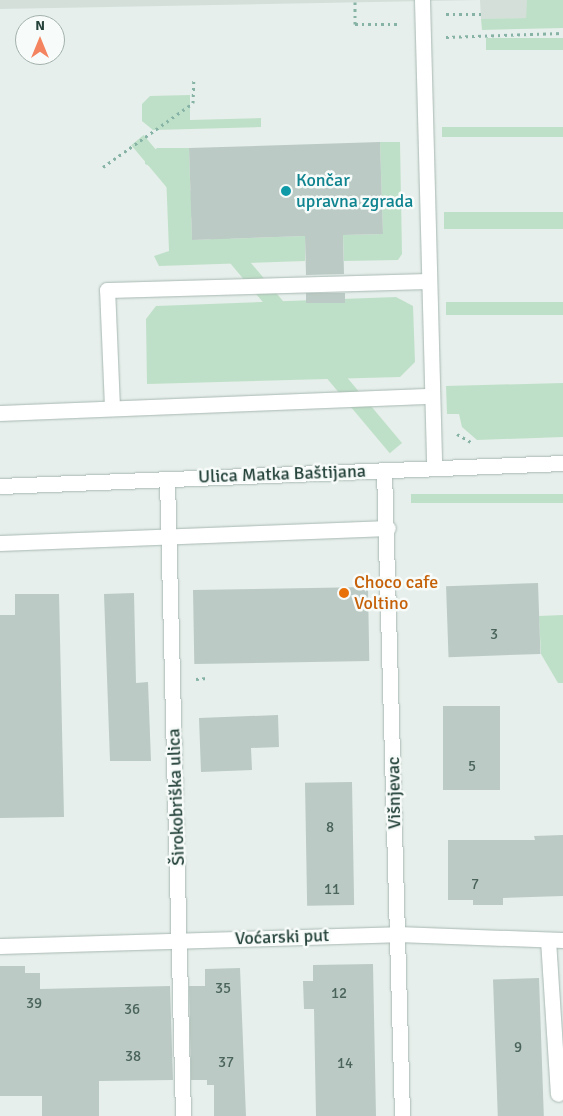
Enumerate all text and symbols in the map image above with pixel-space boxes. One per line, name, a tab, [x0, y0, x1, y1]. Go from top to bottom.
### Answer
north arrow	[15, 15, 65, 65]
text: N	[35, 17, 45, 34]
place label: Končar upravna zgrada	[296, 170, 413, 212]
marker: Končar upravna zgrada	[280, 185, 292, 197]
street label: Ulica Matka Baštijana	[198, 460, 366, 488]
place label: Choco cafe Voltino	[354, 572, 438, 614]
marker: Choco cafe Voltino	[338, 587, 350, 599]
house number: 3	[490, 626, 498, 644]
street label: Širokobriška ulica	[163, 728, 189, 866]
street label: Višnjevac	[383, 757, 405, 829]
house number: 5	[468, 758, 476, 776]
house number: 8	[326, 819, 334, 837]
house number: 7	[471, 876, 479, 894]
house number: 11	[324, 881, 340, 899]
street label: Voćarski put	[234, 925, 330, 949]
house number: 35	[215, 980, 231, 998]
house number: 12	[331, 985, 347, 1003]
house number: 39	[26, 995, 42, 1013]
house number: 36	[124, 1001, 140, 1019]
house number: 9	[514, 1039, 522, 1057]
house number: 38	[125, 1048, 141, 1066]
house number: 37	[218, 1054, 234, 1072]
house number: 14	[337, 1055, 353, 1073]

